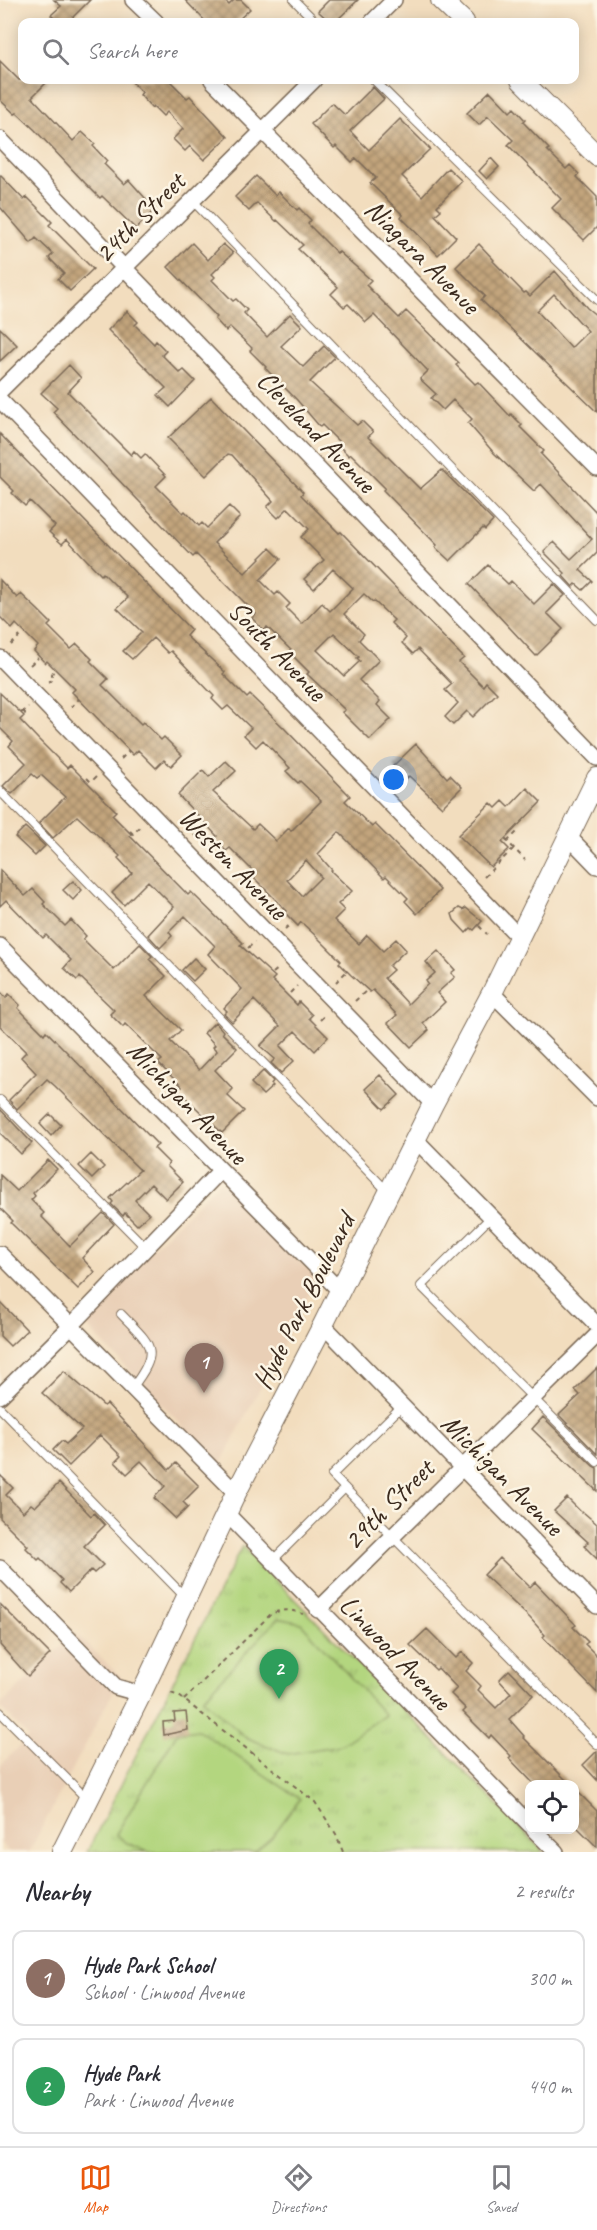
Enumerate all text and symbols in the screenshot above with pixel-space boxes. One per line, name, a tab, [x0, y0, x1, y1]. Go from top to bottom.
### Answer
search box	[18, 18, 579, 84]
icon: search	[39, 35, 72, 68]
text: Search here	[87, 37, 177, 65]
street label: 24th Street	[87, 163, 194, 270]
street label: Niagara Avenue	[358, 191, 489, 323]
street label: Cleveland Avenue	[250, 363, 385, 501]
street label: South Avenue	[221, 593, 335, 709]
your location	[379, 765, 408, 794]
street label: Weston Avenue	[172, 800, 297, 928]
street label: Michigan Avenue	[120, 1033, 257, 1173]
street label: Hyde Park Boulevard	[244, 1204, 365, 1395]
pin: 1	[184, 1344, 224, 1393]
street label: Michigan Avenue	[434, 1406, 573, 1544]
street label: 29th Street	[336, 1450, 443, 1557]
street label: Linwood Avenue	[332, 1588, 460, 1719]
pin: 2	[260, 1650, 298, 1699]
map controls	[525, 1780, 579, 1834]
button: locate	[525, 1780, 579, 1834]
text: Nearby	[24, 1875, 89, 1908]
text: 2 results	[514, 1879, 573, 1904]
text: Hyde Park School	[83, 1952, 213, 1980]
text: 1	[41, 1966, 50, 1991]
text: 300 m	[528, 1966, 571, 1991]
text: School · Linwood Avenue	[83, 1980, 244, 2005]
text: Hyde Park	[83, 2060, 159, 2088]
text: 2	[41, 2074, 50, 2099]
text: 440 m	[528, 2074, 571, 2099]
text: Park · Linwood Avenue	[83, 2088, 233, 2113]
tab: Map	[79, 2161, 112, 2217]
tab: Directions	[271, 2161, 326, 2217]
tab: Saved	[485, 2161, 518, 2217]

